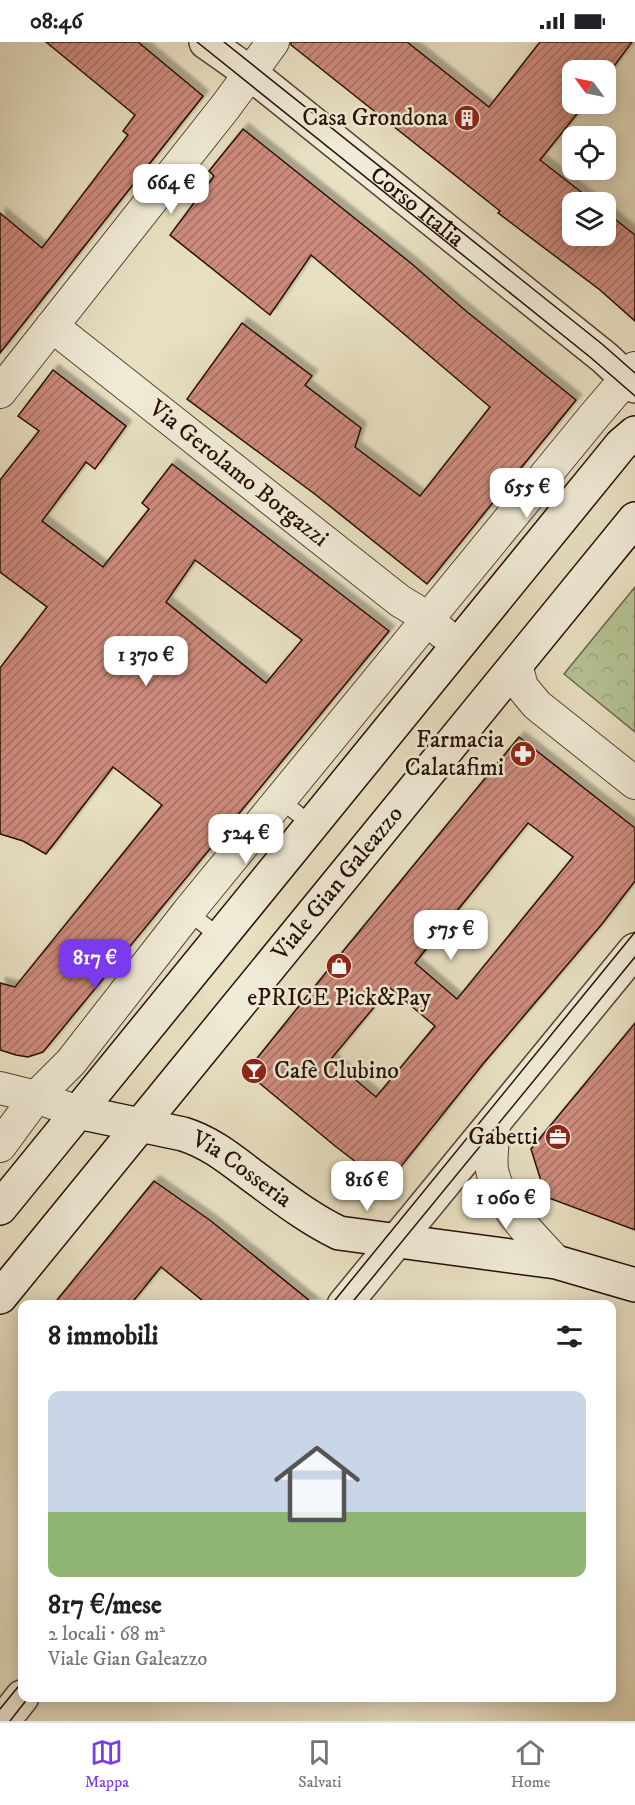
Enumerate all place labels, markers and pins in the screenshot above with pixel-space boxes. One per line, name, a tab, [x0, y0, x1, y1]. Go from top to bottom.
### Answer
place label: Casa Grondona	[302, 103, 449, 133]
building icon: Casa Grondona	[452, 103, 482, 133]
pin: 664 €	[129, 164, 213, 215]
pin: 655 €	[485, 468, 569, 519]
pin: 1 370 €	[91, 636, 201, 687]
place label: Farmacia Calatafimi	[405, 725, 505, 783]
pharmacy icon: Farmacia Calatafimi	[508, 739, 538, 769]
pin: 524 €	[204, 814, 288, 865]
pin: 575 €	[409, 910, 493, 961]
pin: 817 €	[53, 939, 137, 990]
shop icon: ePRICE Pick&Pay	[324, 951, 354, 981]
place label: ePRICE Pick&Pay	[247, 983, 431, 1013]
bar icon: Cafè Clubino	[239, 1056, 269, 1086]
place label: Cafè Clubino	[274, 1056, 399, 1086]
place label: Gabetti	[468, 1122, 538, 1152]
office icon: Gabetti	[543, 1122, 573, 1152]
pin: 816 €	[325, 1161, 409, 1212]
pin: 1 060 €	[451, 1179, 561, 1230]

